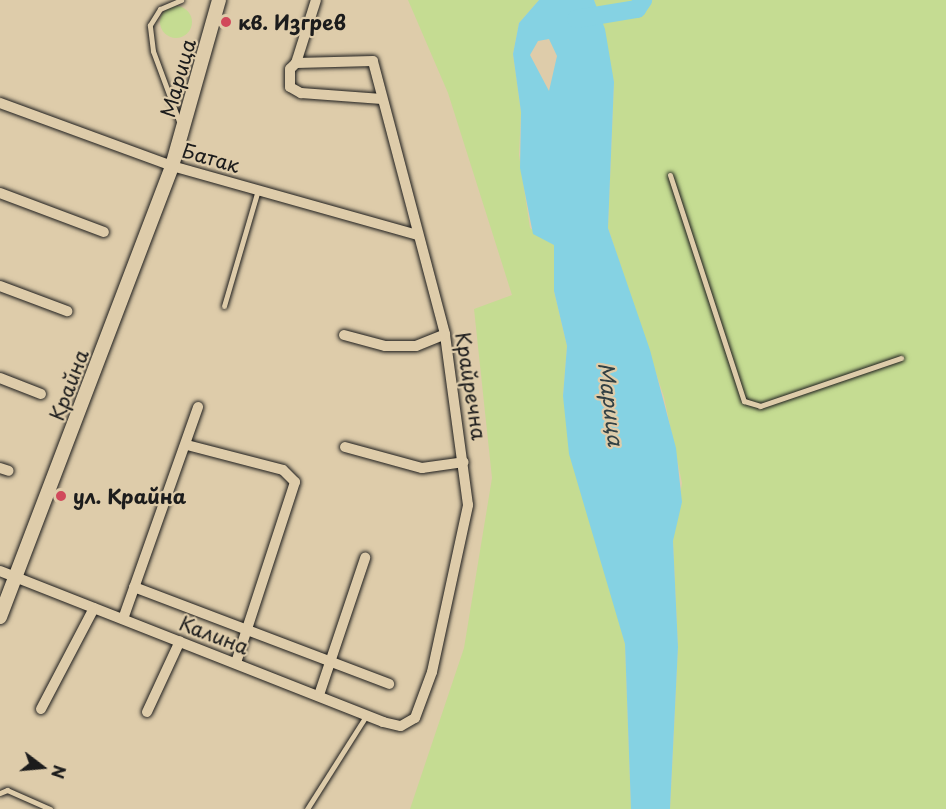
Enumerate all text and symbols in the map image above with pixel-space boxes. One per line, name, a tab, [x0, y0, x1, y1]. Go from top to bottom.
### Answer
place label: кв. Изгрев	[238, 10, 346, 34]
marker: кв. Изгрев	[219, 15, 233, 29]
street label: Марица	[155, 36, 201, 120]
street label: Батак	[179, 138, 243, 178]
street label: Крайречна	[451, 330, 491, 442]
street label: Крайна	[45, 346, 93, 424]
water label: Марица	[594, 361, 630, 447]
place label: ул. Крайна	[73, 484, 187, 508]
marker: ул. Крайна	[54, 489, 68, 503]
street label: Калина	[176, 611, 252, 659]
north arrow	[12, 737, 72, 797]
text: N	[46, 763, 73, 781]

